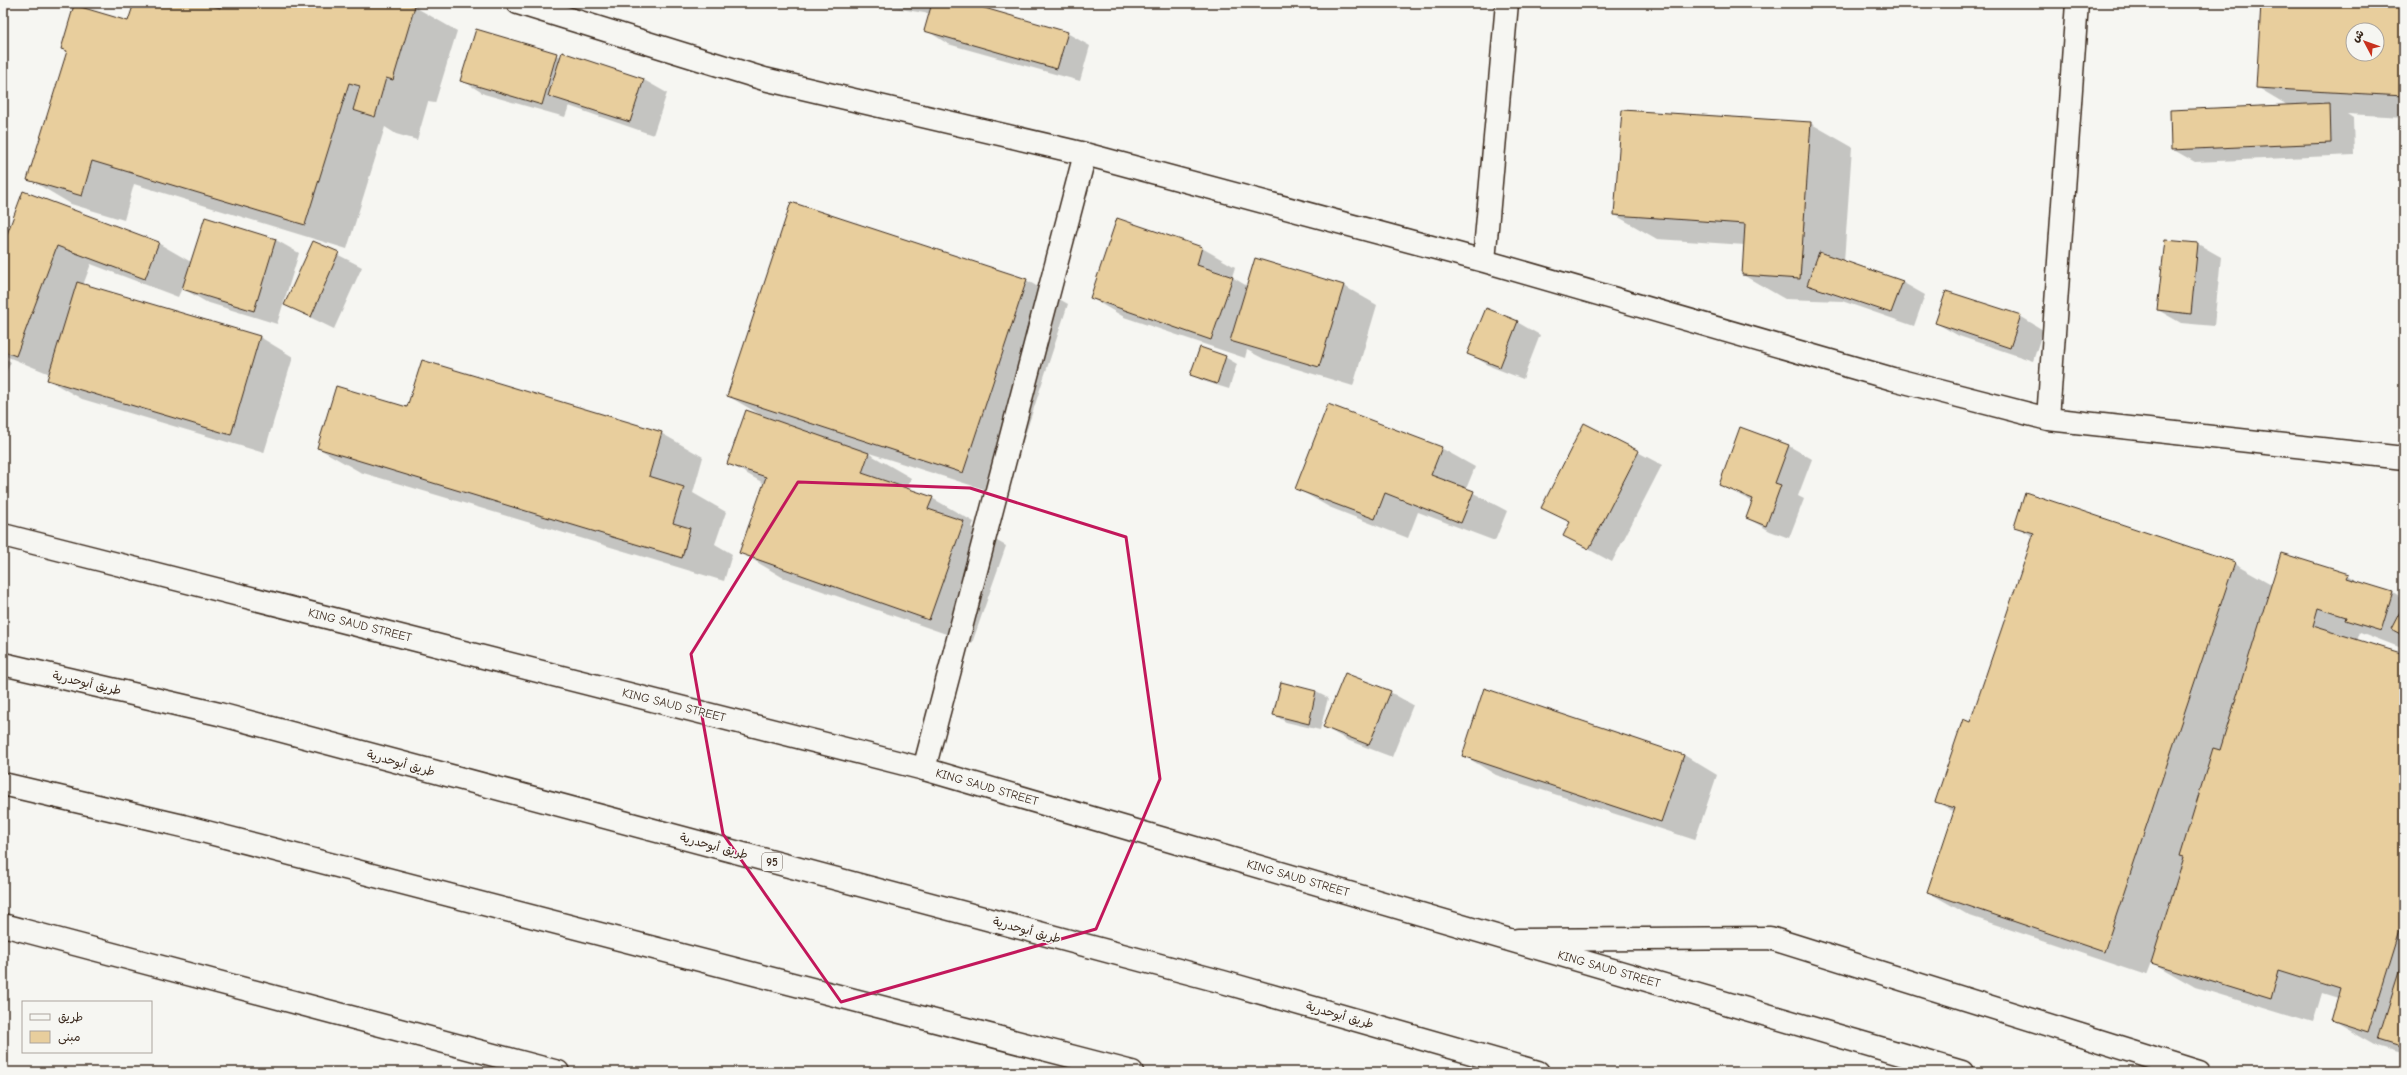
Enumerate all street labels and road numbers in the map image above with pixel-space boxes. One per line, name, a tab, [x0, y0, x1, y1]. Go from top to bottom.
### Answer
street label: KING SAUD STREET	[307, 605, 414, 645]
street label: طريق أبوحدرية	[51, 668, 123, 699]
street label: KING SAUD STREET	[621, 685, 728, 725]
street label: طريق أبوحدرية	[365, 747, 437, 780]
street label: KING SAUD STREET	[934, 766, 1041, 809]
street label: طريق أبوحدرية	[678, 830, 750, 863]
road number: 95	[762, 853, 782, 871]
street label: KING SAUD STREET	[1245, 857, 1352, 900]
street label: طريق أبوحدرية	[991, 914, 1063, 947]
street label: KING SAUD STREET	[1556, 948, 1663, 991]
street label: طريق أبوحدرية	[1304, 999, 1375, 1032]

